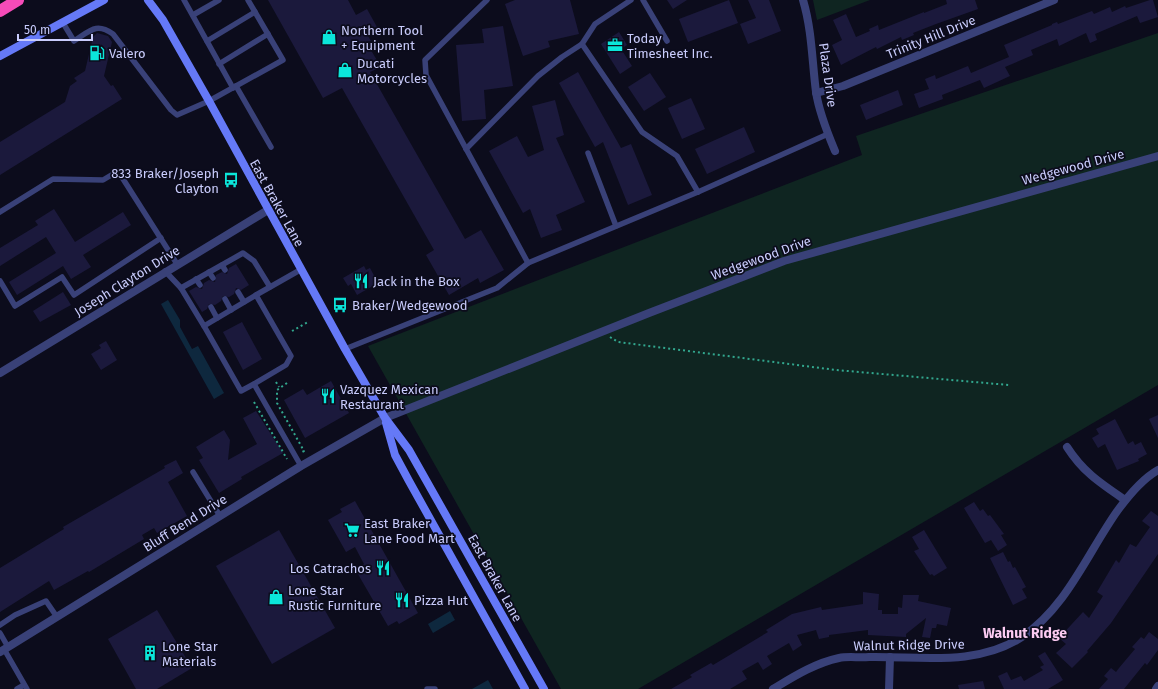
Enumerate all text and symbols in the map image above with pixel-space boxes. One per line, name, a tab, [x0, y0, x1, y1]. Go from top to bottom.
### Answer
street label: Trinity Hill Drive	[884, 12, 978, 62]
scale bar	[18, 16, 92, 42]
text: 50 m	[24, 23, 50, 37]
place label: Northern Tool + Equipment	[341, 23, 423, 53]
shop icon: Northern Tool + Equipment	[320, 28, 338, 46]
place label: Today Timesheet Inc.	[627, 31, 713, 61]
office icon: Today Timesheet Inc.	[606, 36, 624, 54]
street label: Plaza Drive	[816, 42, 840, 108]
fuel station icon: Valero	[88, 44, 106, 62]
place label: Valero	[109, 46, 146, 61]
place label: Ducati Motorcycles	[357, 56, 427, 86]
shop icon: Ducati Motorcycles	[336, 61, 354, 79]
street label: Wedgewood Drive	[1020, 146, 1126, 188]
street label: East Braker Lane	[247, 157, 307, 249]
place label: 833 Braker/Joseph Clayton	[111, 166, 219, 196]
bus stop icon: 833 Braker/Joseph Clayton	[222, 171, 240, 189]
street label: Wedgewood Drive	[709, 233, 813, 283]
street label: Joseph Clayton Drive	[72, 242, 182, 320]
restaurant icon: Jack in the Box	[352, 272, 370, 290]
place label: Jack in the Box	[373, 274, 460, 289]
bus stop icon: Braker/Wedgewood	[331, 296, 349, 314]
place label: Braker/Wedgewood	[352, 298, 468, 313]
place label: Vazquez Mexican Restaurant	[340, 382, 439, 412]
restaurant icon: Vazquez Mexican Restaurant	[319, 387, 337, 405]
street label: Bluff Bend Drive	[140, 491, 230, 555]
place label: East Braker Lane Food Mart	[364, 516, 455, 546]
supermarket icon: East Braker Lane Food Mart	[343, 521, 361, 539]
street label: East Braker Lane	[465, 532, 525, 624]
restaurant icon: Los Catrachos	[374, 559, 392, 577]
place label: Los Catrachos	[290, 561, 371, 576]
place label: Lone Star Rustic Furniture	[288, 583, 381, 613]
shop icon: Lone Star Rustic Furniture	[267, 588, 285, 606]
restaurant icon: Pizza Hut	[393, 591, 411, 609]
place label: Pizza Hut	[414, 593, 468, 608]
district label: Walnut Ridge	[983, 625, 1067, 642]
street label: Walnut Ridge Drive	[853, 637, 965, 653]
place label: Lone Star Materials	[162, 639, 218, 669]
building icon: Lone Star Materials	[141, 644, 159, 662]

